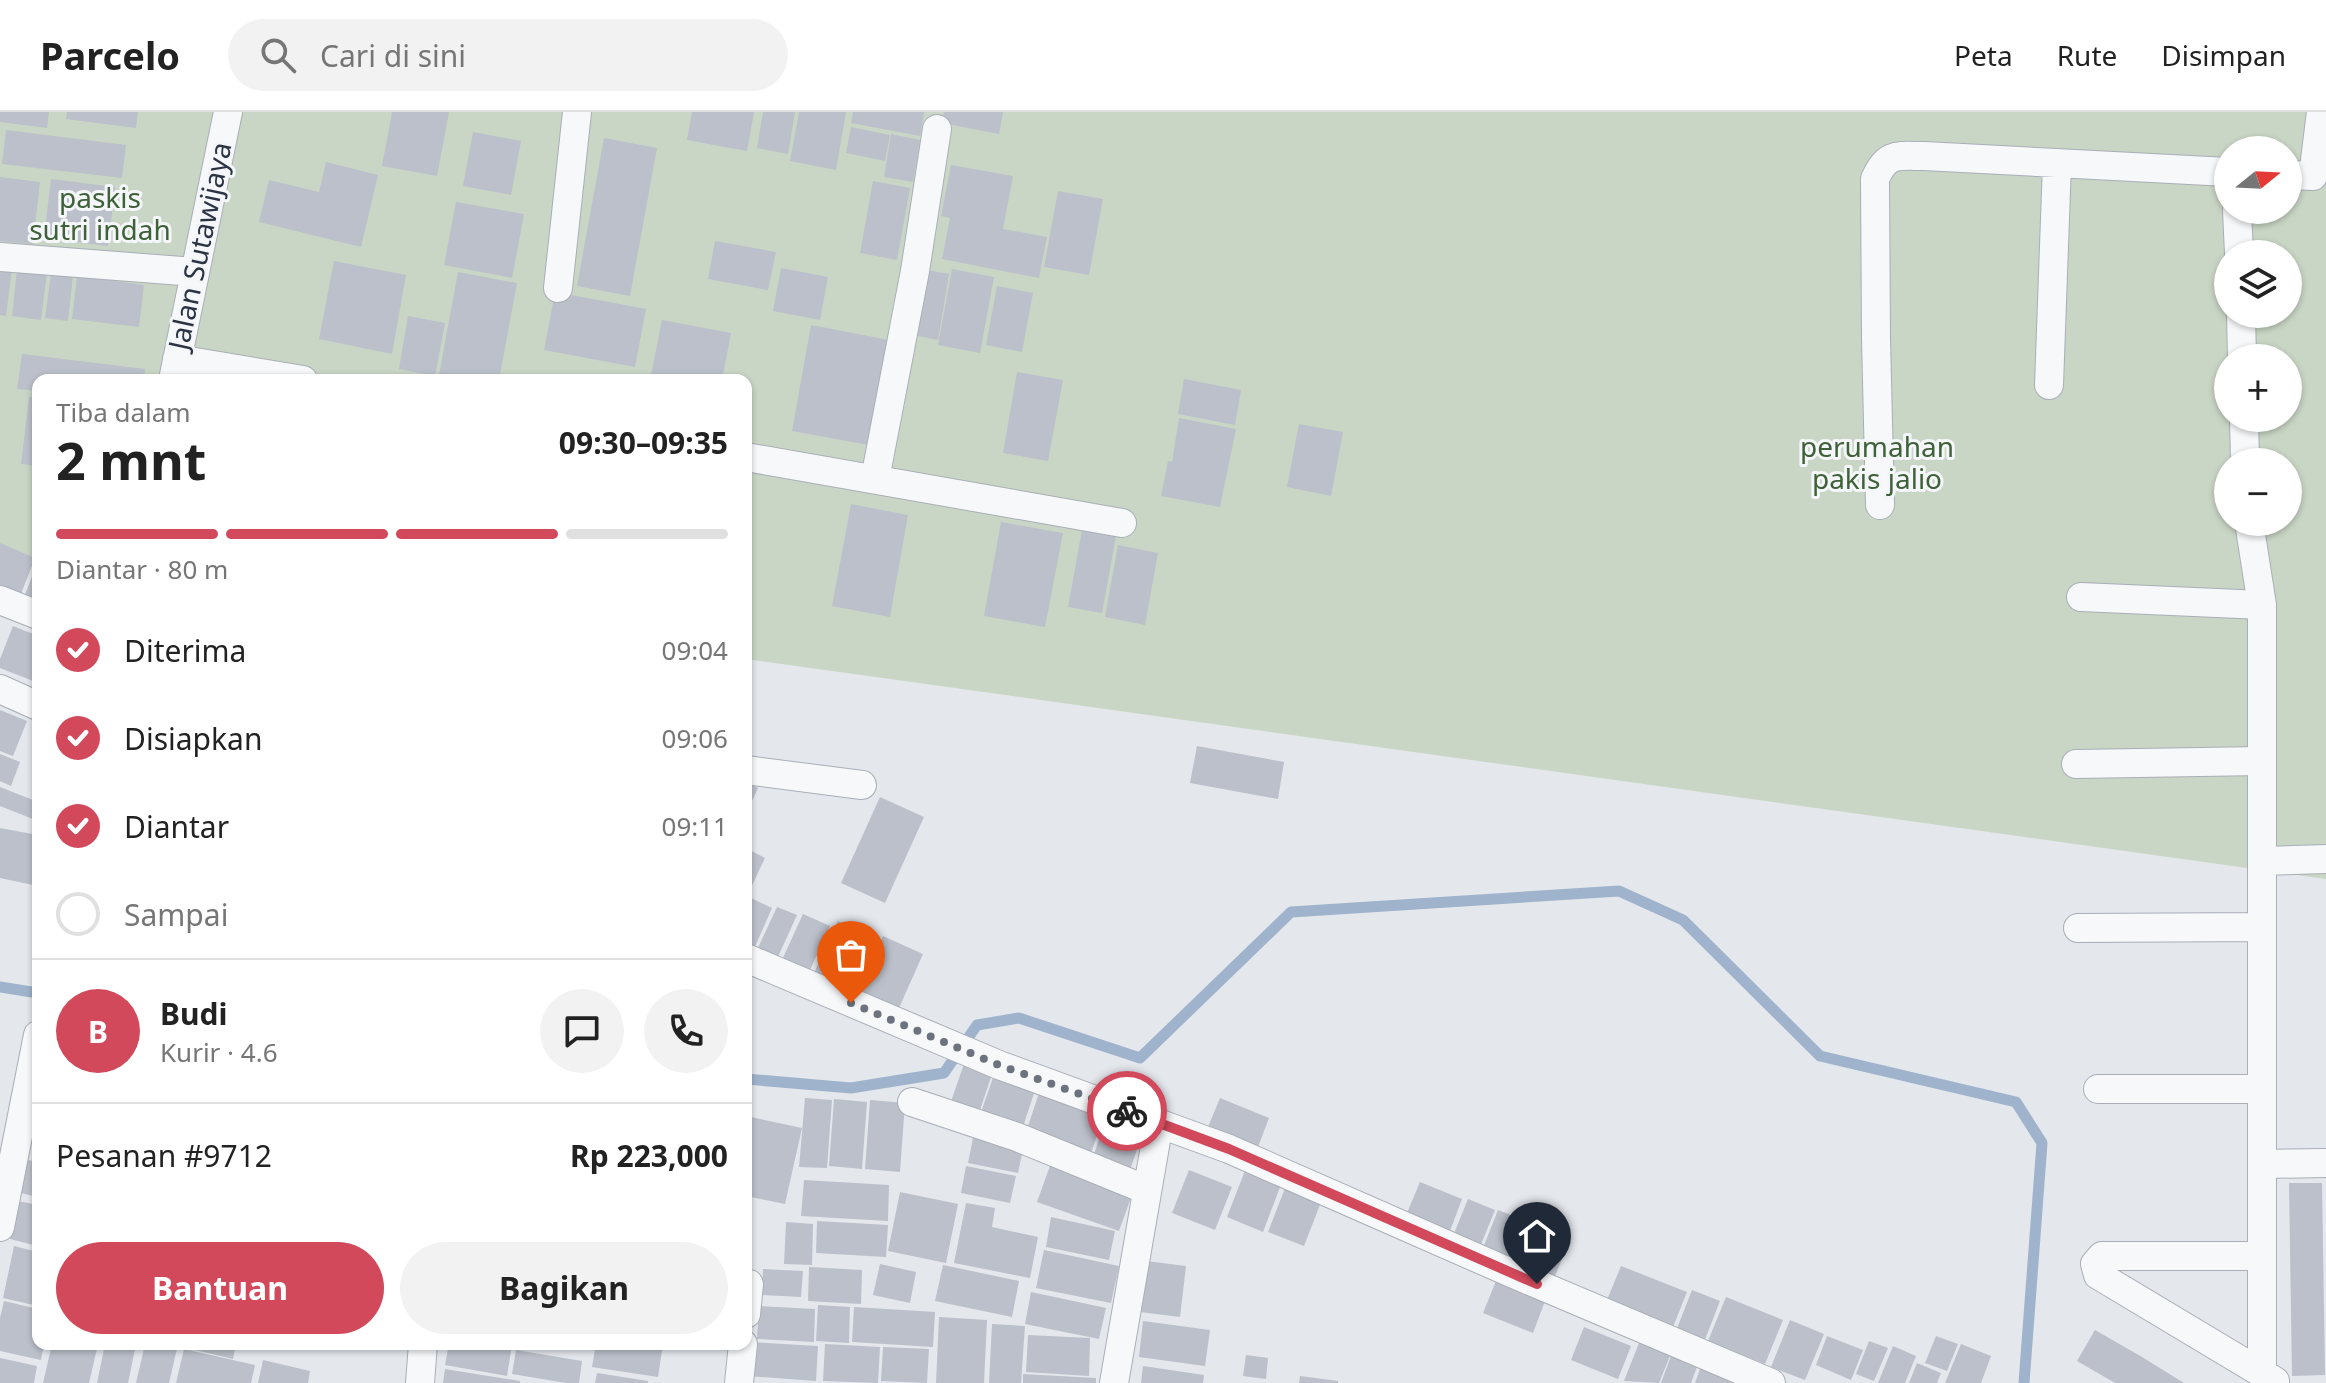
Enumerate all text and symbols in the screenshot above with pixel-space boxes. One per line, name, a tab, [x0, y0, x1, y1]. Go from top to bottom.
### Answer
search box	[228, 19, 788, 91]
text: Parcelo	[40, 29, 180, 81]
icon: search	[256, 33, 300, 77]
text: Cari di sini	[320, 35, 466, 76]
text: Peta	[1954, 36, 2013, 74]
text: Rute	[2057, 36, 2117, 74]
text: Disimpan	[2161, 36, 2286, 74]
north arrow	[2214, 136, 2302, 224]
map controls	[2214, 136, 2302, 536]
street label: Jalan Sutawijaya	[158, 138, 240, 356]
park label: paskis sutri indah	[29, 178, 171, 248]
button: layers	[2214, 240, 2302, 328]
button: +	[2214, 344, 2302, 432]
text: Tiba dalam	[56, 394, 191, 430]
text: 09:30–09:35	[559, 422, 728, 463]
text: 2 mnt	[56, 424, 206, 495]
park label: perumahan pakis jalio	[1800, 427, 1954, 497]
button: −	[2214, 448, 2302, 536]
text: Diantar · 80 m	[56, 551, 228, 587]
icon: check	[56, 628, 100, 672]
text: Diterima	[124, 630, 246, 671]
text: 09:04	[662, 632, 728, 668]
icon: check	[56, 716, 100, 760]
text: Disiapkan	[124, 718, 262, 759]
text: 09:06	[662, 720, 728, 756]
icon: check	[56, 804, 100, 848]
text: Diantar	[124, 806, 229, 847]
text: 09:11	[662, 808, 728, 844]
text: Sampai	[124, 894, 228, 935]
pin	[817, 921, 885, 1003]
icon: bag	[829, 933, 873, 977]
button: chat	[540, 989, 624, 1073]
button: phone	[644, 989, 728, 1073]
text: Budi	[160, 993, 227, 1034]
text: B	[88, 1011, 108, 1052]
text: Kurir · 4.6	[160, 1034, 278, 1070]
courier	[1087, 1071, 1167, 1151]
icon: bike	[1105, 1089, 1149, 1133]
text: Pesanan #9712	[56, 1135, 272, 1176]
text: Rp 223,000	[570, 1135, 728, 1176]
pin	[1503, 1202, 1571, 1284]
icon: home	[1515, 1214, 1559, 1258]
button: Bantuan	[56, 1242, 384, 1334]
button: Bagikan	[400, 1242, 728, 1334]

